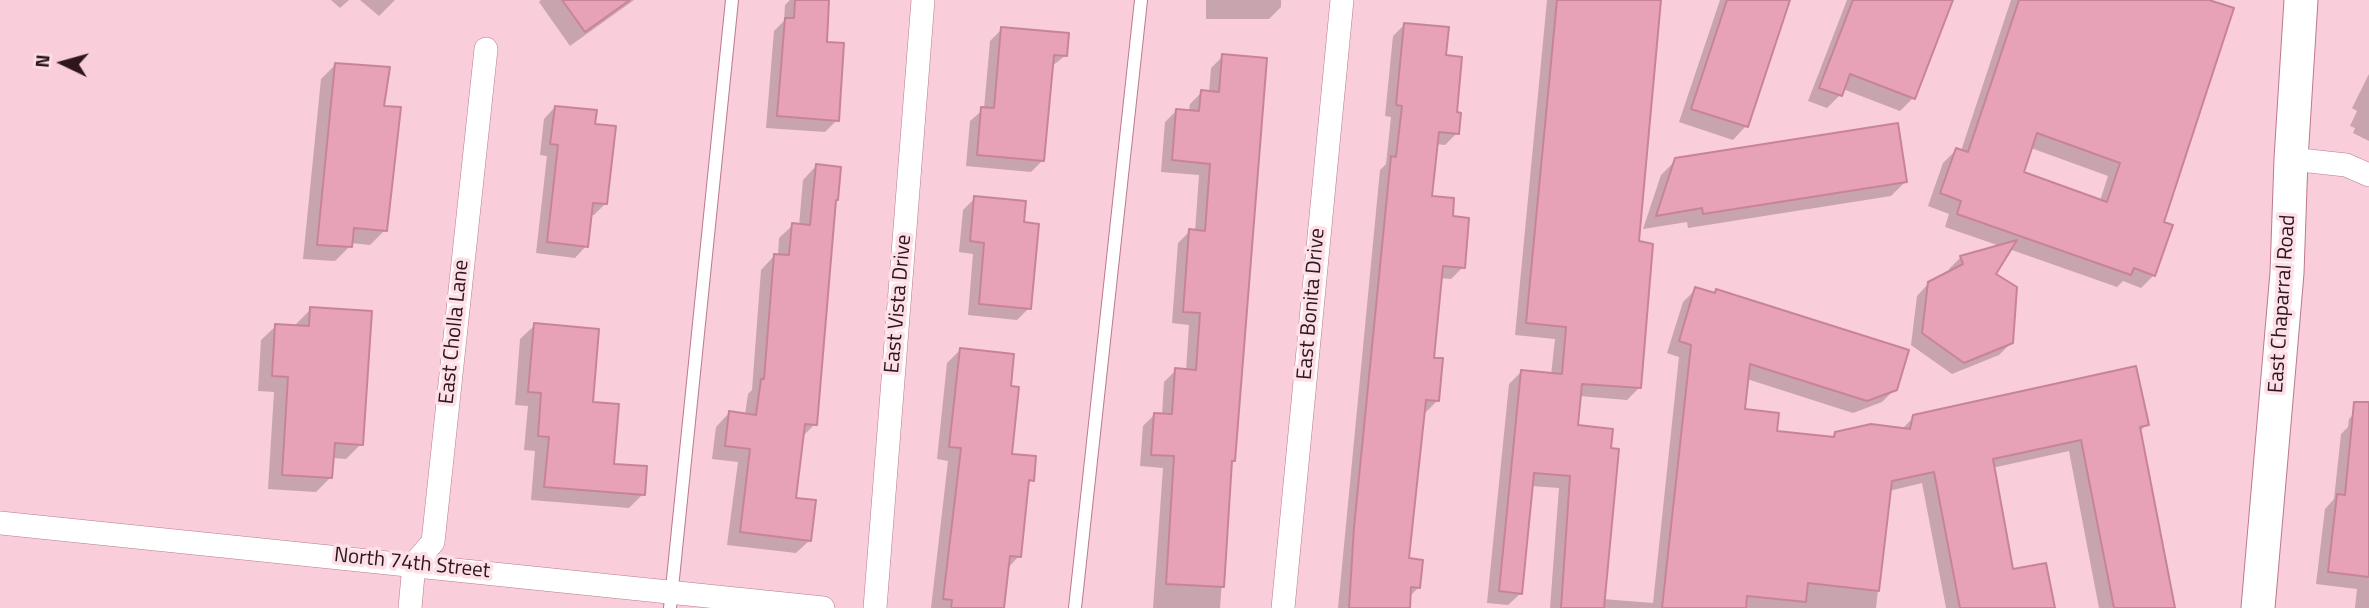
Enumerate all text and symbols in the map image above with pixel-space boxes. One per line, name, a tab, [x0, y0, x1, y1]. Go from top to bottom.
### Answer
north arrow	[28, 28, 98, 98]
text: N	[27, 53, 57, 69]
street label: East Chaparral Road	[2264, 214, 2302, 394]
street label: East Bonita Drive	[1293, 227, 1331, 381]
street label: East Vista Drive	[880, 234, 918, 374]
street label: East Cholla Lane	[435, 259, 475, 405]
street label: North 74th Street	[333, 543, 491, 585]

